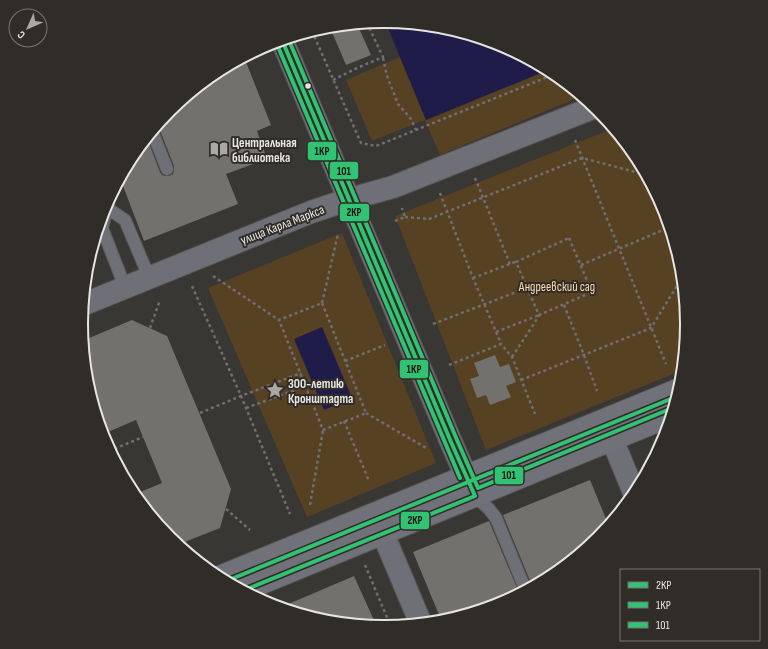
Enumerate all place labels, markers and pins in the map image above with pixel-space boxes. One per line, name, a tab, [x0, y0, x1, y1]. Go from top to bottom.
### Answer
unlabelled marker	[303, 81, 313, 91]
place label: Центральная библиотека	[232, 135, 297, 166]
library icon: Центральная библиотека	[209, 139, 229, 159]
place label: 300-летию Кронштадта	[288, 376, 353, 407]
place icon: 300-летию Кронштадта	[265, 380, 285, 400]

